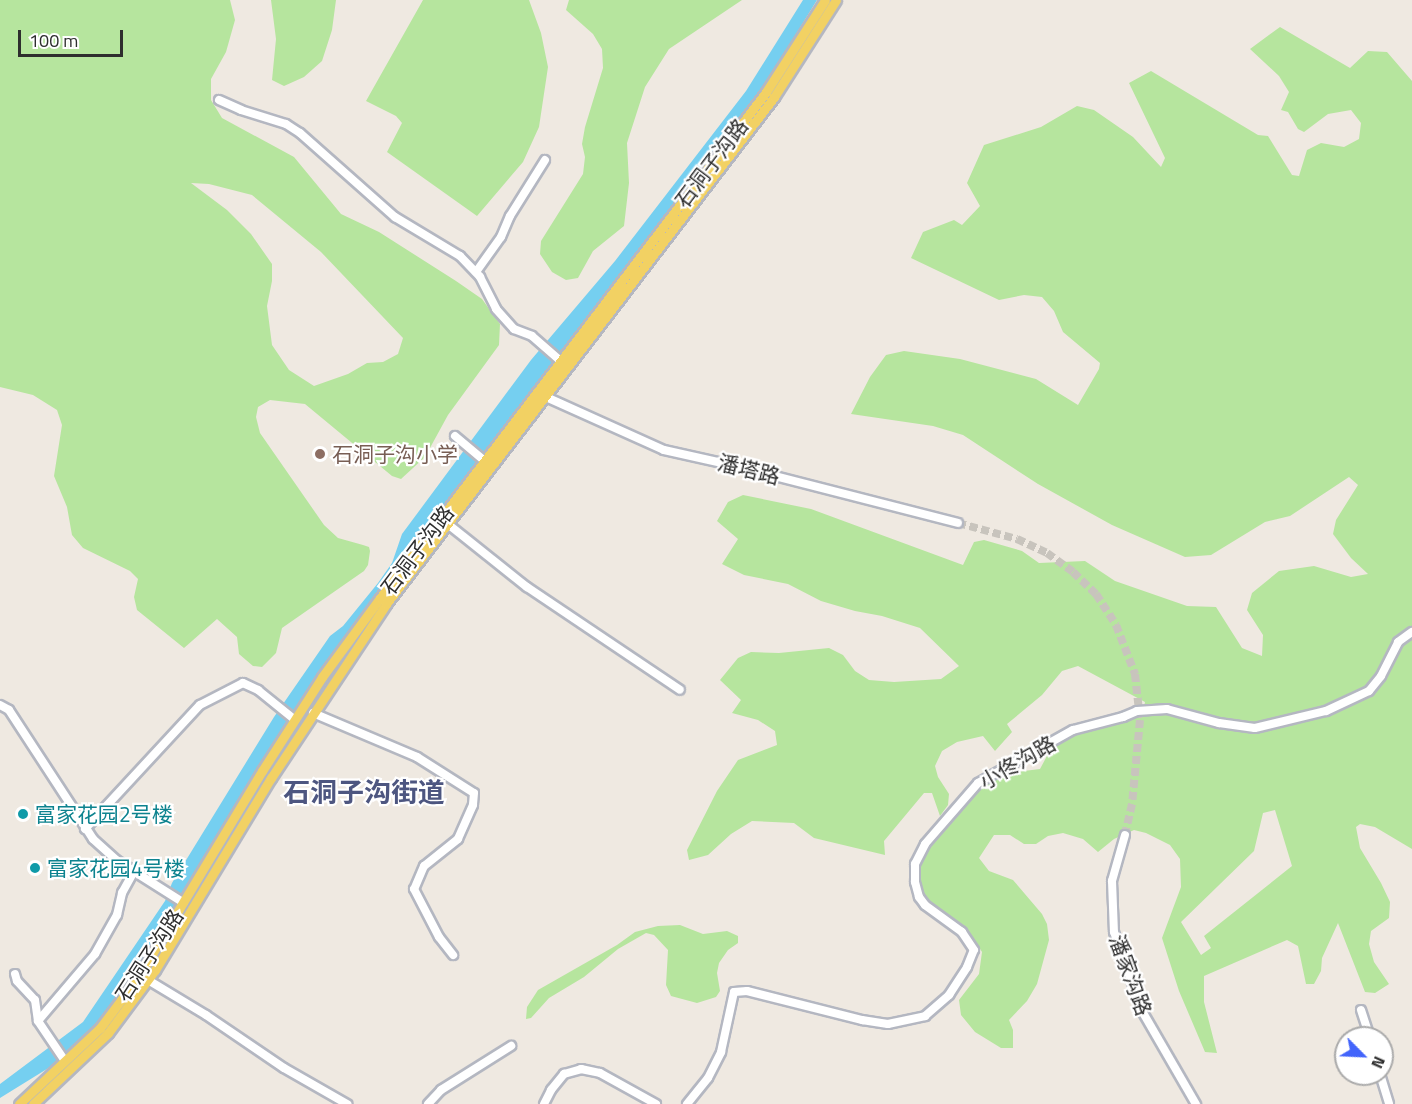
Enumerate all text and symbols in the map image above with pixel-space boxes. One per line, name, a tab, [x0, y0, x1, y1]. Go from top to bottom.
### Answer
scale bar	[21, 18, 126, 56]
text: 100 m	[29, 27, 78, 54]
street label: 石洞子沟路	[669, 113, 753, 213]
place label: 石洞子沟小学	[332, 441, 458, 467]
marker: 石洞子沟小学	[313, 447, 327, 461]
street label: 潘塔路	[715, 449, 783, 489]
street label: 石洞子沟路	[375, 500, 459, 600]
street label: 小佟沟路	[974, 730, 1060, 794]
district label: 石洞子沟街道	[283, 776, 445, 808]
place label: 富家花园2号楼	[35, 801, 173, 827]
marker: 富家花园2号楼	[16, 807, 30, 821]
place label: 富家花园4号楼	[47, 855, 185, 881]
marker: 富家花园4号楼	[28, 861, 42, 875]
street label: 石洞子沟路	[110, 904, 188, 1006]
street label: 潘家沟路	[1105, 931, 1157, 1019]
north arrow	[1334, 1026, 1394, 1086]
text: N	[1365, 1053, 1392, 1072]

